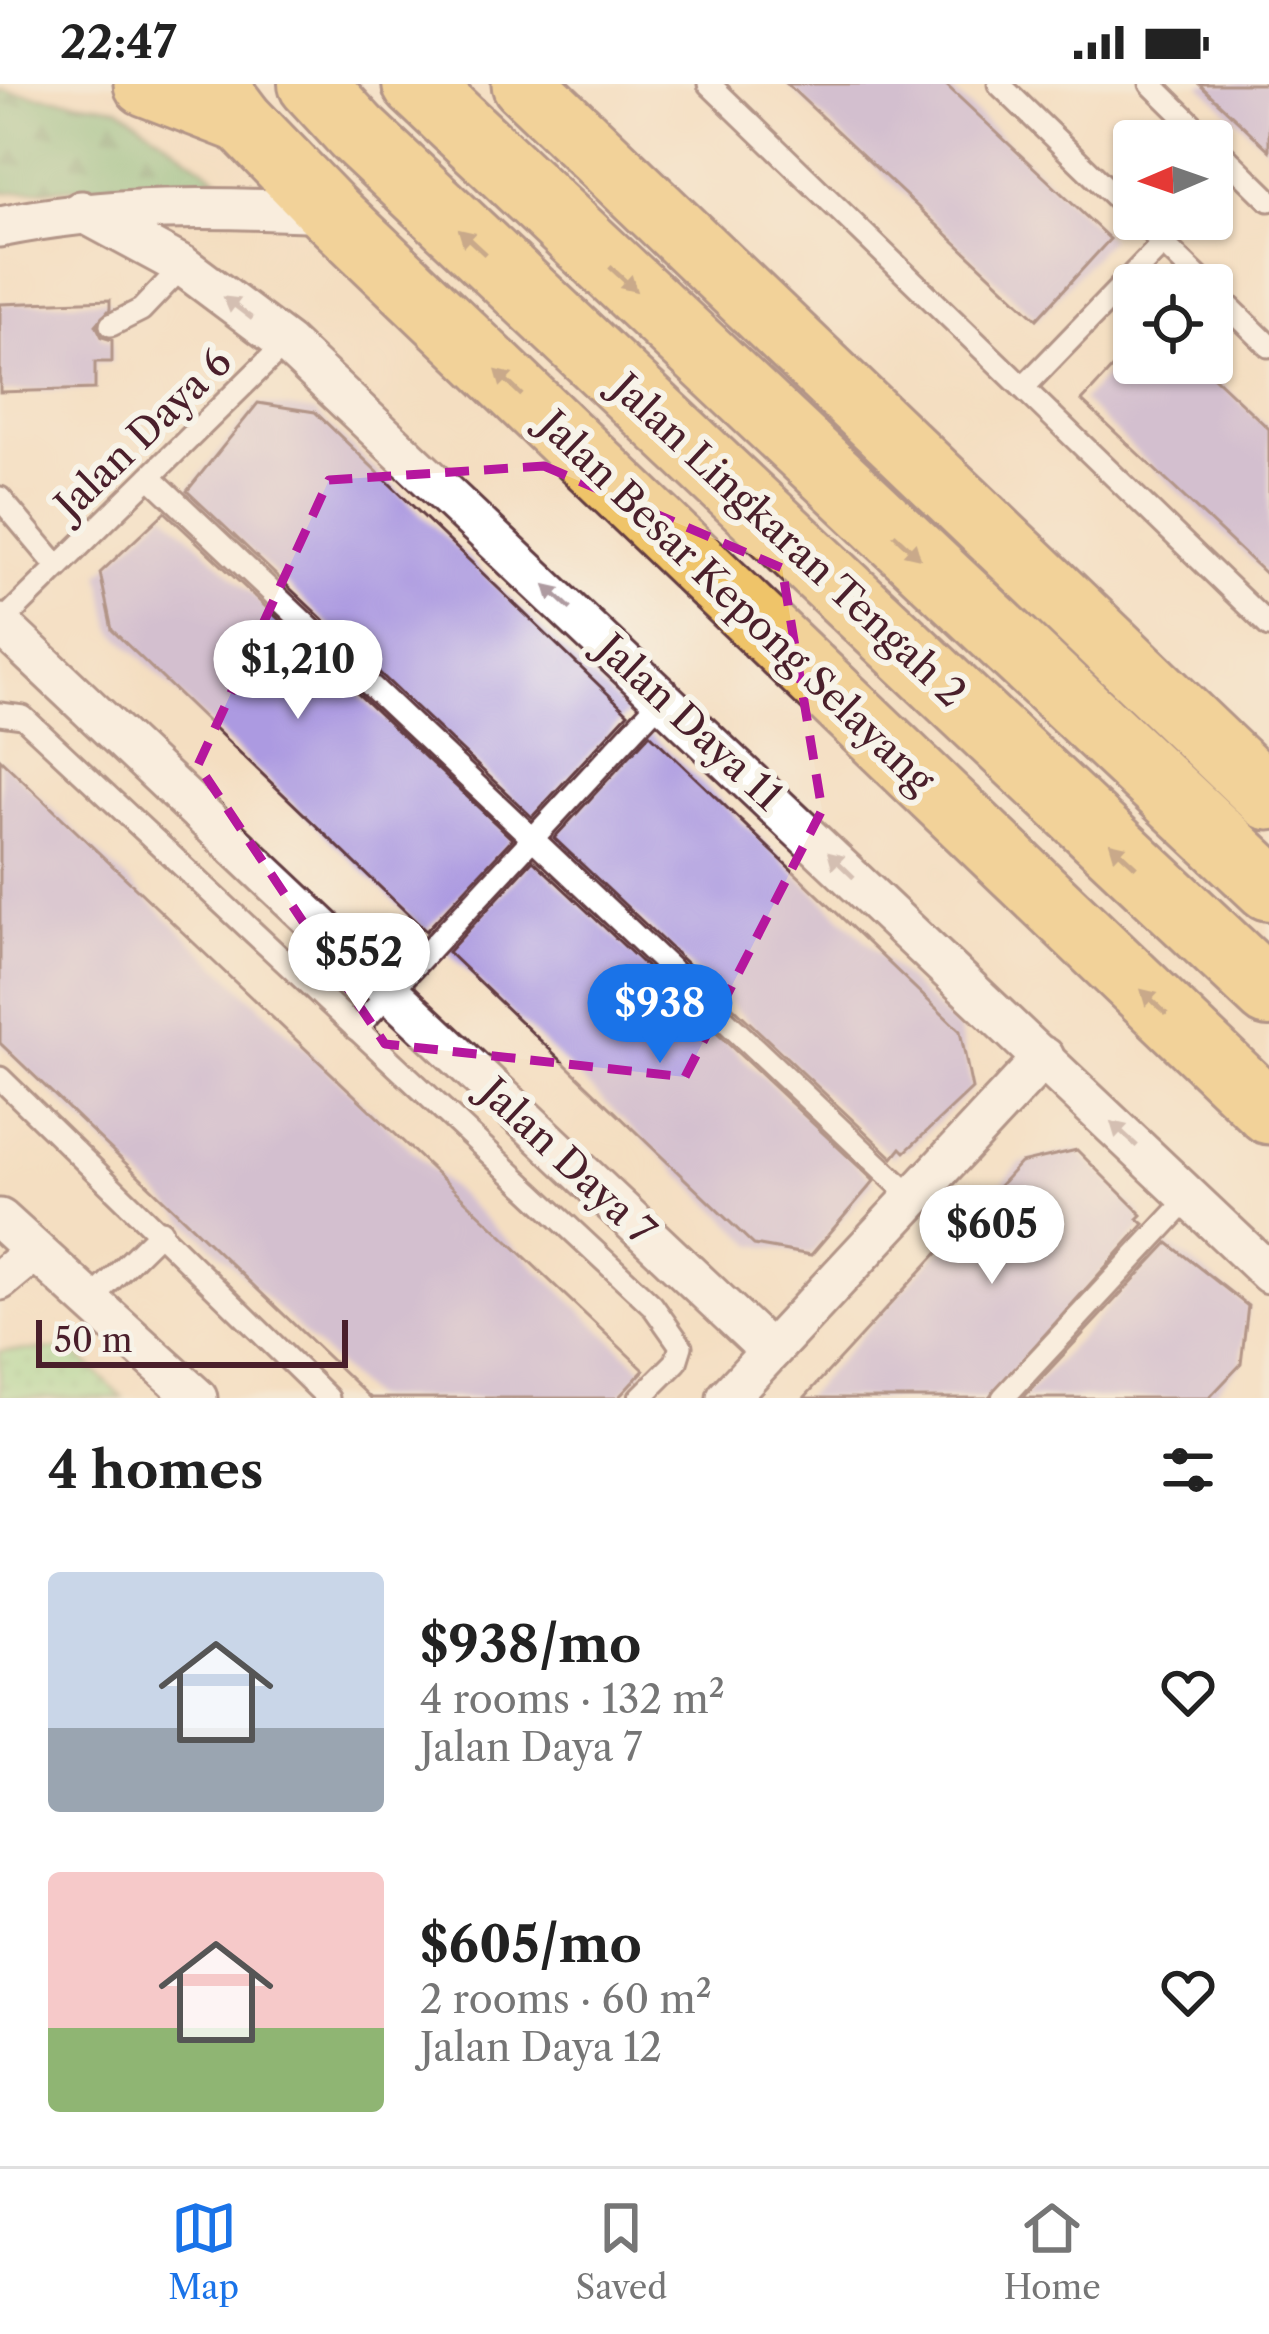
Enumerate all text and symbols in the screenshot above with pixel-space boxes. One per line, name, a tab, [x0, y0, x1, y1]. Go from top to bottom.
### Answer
text: 22:47	[60, 14, 177, 70]
north arrow	[1113, 120, 1233, 240]
map controls	[1113, 120, 1233, 384]
one-way arrow	[458, 228, 487, 256]
button: locate	[1113, 264, 1233, 384]
one-way arrow	[608, 265, 637, 293]
one-way arrow	[222, 296, 254, 320]
street label: Jalan Daya 6	[41, 337, 241, 533]
street label: Jalan Lingkaran Tengah 2	[598, 359, 976, 716]
one-way arrow	[495, 370, 524, 398]
street label: Jalan Besar Kepong Selayang	[525, 396, 945, 804]
one-way arrow	[893, 532, 922, 560]
one-way arrow	[543, 584, 572, 612]
pin: $1,210	[200, 620, 396, 722]
street label: Jalan Daya 11	[583, 620, 793, 820]
text: $1,210	[240, 635, 356, 683]
one-way arrow	[1108, 841, 1137, 869]
one-way arrow	[827, 852, 856, 880]
pin: $552	[288, 913, 430, 1015]
text: $552	[315, 928, 403, 976]
pin: $938	[589, 964, 731, 1066]
text: $938	[614, 979, 706, 1027]
one-way arrow	[1140, 988, 1169, 1016]
street label: Jalan Daya 7	[466, 1064, 666, 1254]
one-way arrow	[1110, 1120, 1139, 1148]
pin: $605	[921, 1185, 1063, 1287]
text: $605	[946, 1200, 1038, 1248]
scale bar	[36, 1314, 348, 1367]
text: 50 m	[54, 1320, 132, 1361]
icon: filters	[1155, 1437, 1221, 1503]
text: 4 homes	[48, 1439, 263, 1501]
text: $938/mo	[420, 1613, 641, 1675]
icon: home	[144, 1620, 288, 1764]
icon: heart	[1155, 1659, 1221, 1725]
text: 4 rooms · 132 m²	[420, 1675, 725, 1723]
text: Jalan Daya 7	[420, 1723, 642, 1771]
text: $605/mo	[420, 1913, 642, 1975]
icon: home	[144, 1920, 288, 2064]
icon: heart	[1155, 1959, 1221, 2025]
text: 2 rooms · 60 m²	[420, 1975, 712, 2023]
text: Jalan Daya 12	[420, 2023, 662, 2071]
tab: Map	[168, 2195, 239, 2308]
tab: Saved	[576, 2195, 667, 2308]
tab: Home	[1004, 2195, 1101, 2308]

